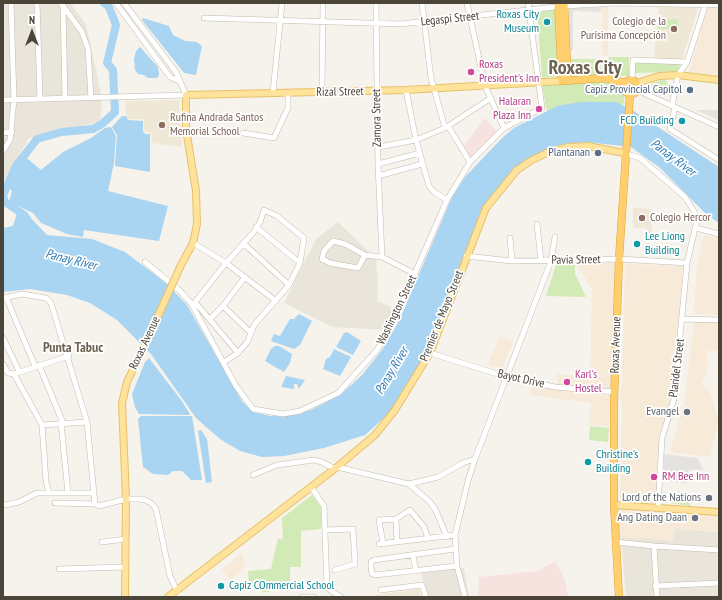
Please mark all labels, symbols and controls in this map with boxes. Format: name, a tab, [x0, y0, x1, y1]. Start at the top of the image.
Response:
place label: Roxas City Museum	[497, 8, 539, 36]
street label: Legaspi Street	[420, 9, 480, 29]
north arrow	[12, 12, 52, 52]
text: N	[29, 13, 35, 27]
place label: Colegio de la Purisima Concepción	[581, 15, 666, 43]
marker: Roxas City Museum	[542, 17, 552, 27]
marker: Colegio de la Purisima Concepción	[669, 24, 679, 34]
district label: Roxas City	[549, 56, 621, 80]
place label: Roxas President's Inn	[479, 58, 539, 86]
marker: Roxas President's Inn	[466, 67, 476, 77]
place label: Capiz Provincial Capitol	[585, 83, 682, 97]
street label: Rizal Street	[316, 84, 364, 100]
marker: Capiz Provincial Capitol	[685, 85, 695, 95]
street label: Zamora Street	[369, 89, 385, 147]
place label: Halaran Plaza Inn	[493, 95, 531, 123]
marker: Halaran Plaza Inn	[534, 104, 544, 114]
place label: Rufina Andrada Santos Memorial School	[170, 111, 263, 139]
place label: FCD Building	[620, 114, 674, 128]
marker: FCD Building	[677, 116, 687, 126]
marker: Rufina Andrada Santos Memorial School	[157, 120, 167, 130]
water label: Panay River	[647, 136, 699, 180]
place label: Plantanan	[548, 146, 590, 160]
marker: Plantanan	[593, 148, 603, 158]
place label: Colegio Hercor	[650, 211, 711, 225]
marker: Colegio Hercor	[637, 213, 647, 223]
place label: Lee Liong Building	[645, 230, 685, 258]
marker: Lee Liong Building	[632, 239, 642, 249]
water label: Panay River	[44, 246, 98, 274]
street label: Pavia Street	[551, 252, 601, 268]
street label: Premier de Mayo Street	[417, 268, 467, 364]
street label: Washington Street	[374, 273, 420, 347]
street label: Roxas Avenue	[126, 314, 164, 372]
street label: Roxas Avenue	[608, 316, 624, 374]
street label: Plaridel Street	[666, 338, 688, 398]
district label: Punta Tabuc	[43, 340, 103, 356]
water label: Panay River	[372, 345, 412, 397]
street label: Bayot Drive	[496, 367, 546, 391]
place label: Karl's Hostel	[575, 368, 602, 396]
marker: Karl's Hostel	[562, 377, 572, 387]
place label: Evangel	[646, 405, 679, 419]
marker: Evangel	[682, 407, 692, 417]
place label: Christine's Building	[596, 448, 638, 476]
marker: Christine's Building	[583, 457, 593, 467]
place label: RM Bee Inn	[662, 470, 709, 484]
marker: RM Bee Inn	[649, 472, 659, 482]
place label: Lord of the Nations	[622, 491, 701, 505]
marker: Lord of the Nations	[704, 493, 714, 503]
place label: Ang Dating Daan	[617, 511, 687, 525]
marker: Ang Dating Daan	[690, 513, 700, 523]
place label: Capiz COmmercial School	[229, 579, 334, 593]
marker: Capiz COmmercial School	[216, 581, 226, 591]

